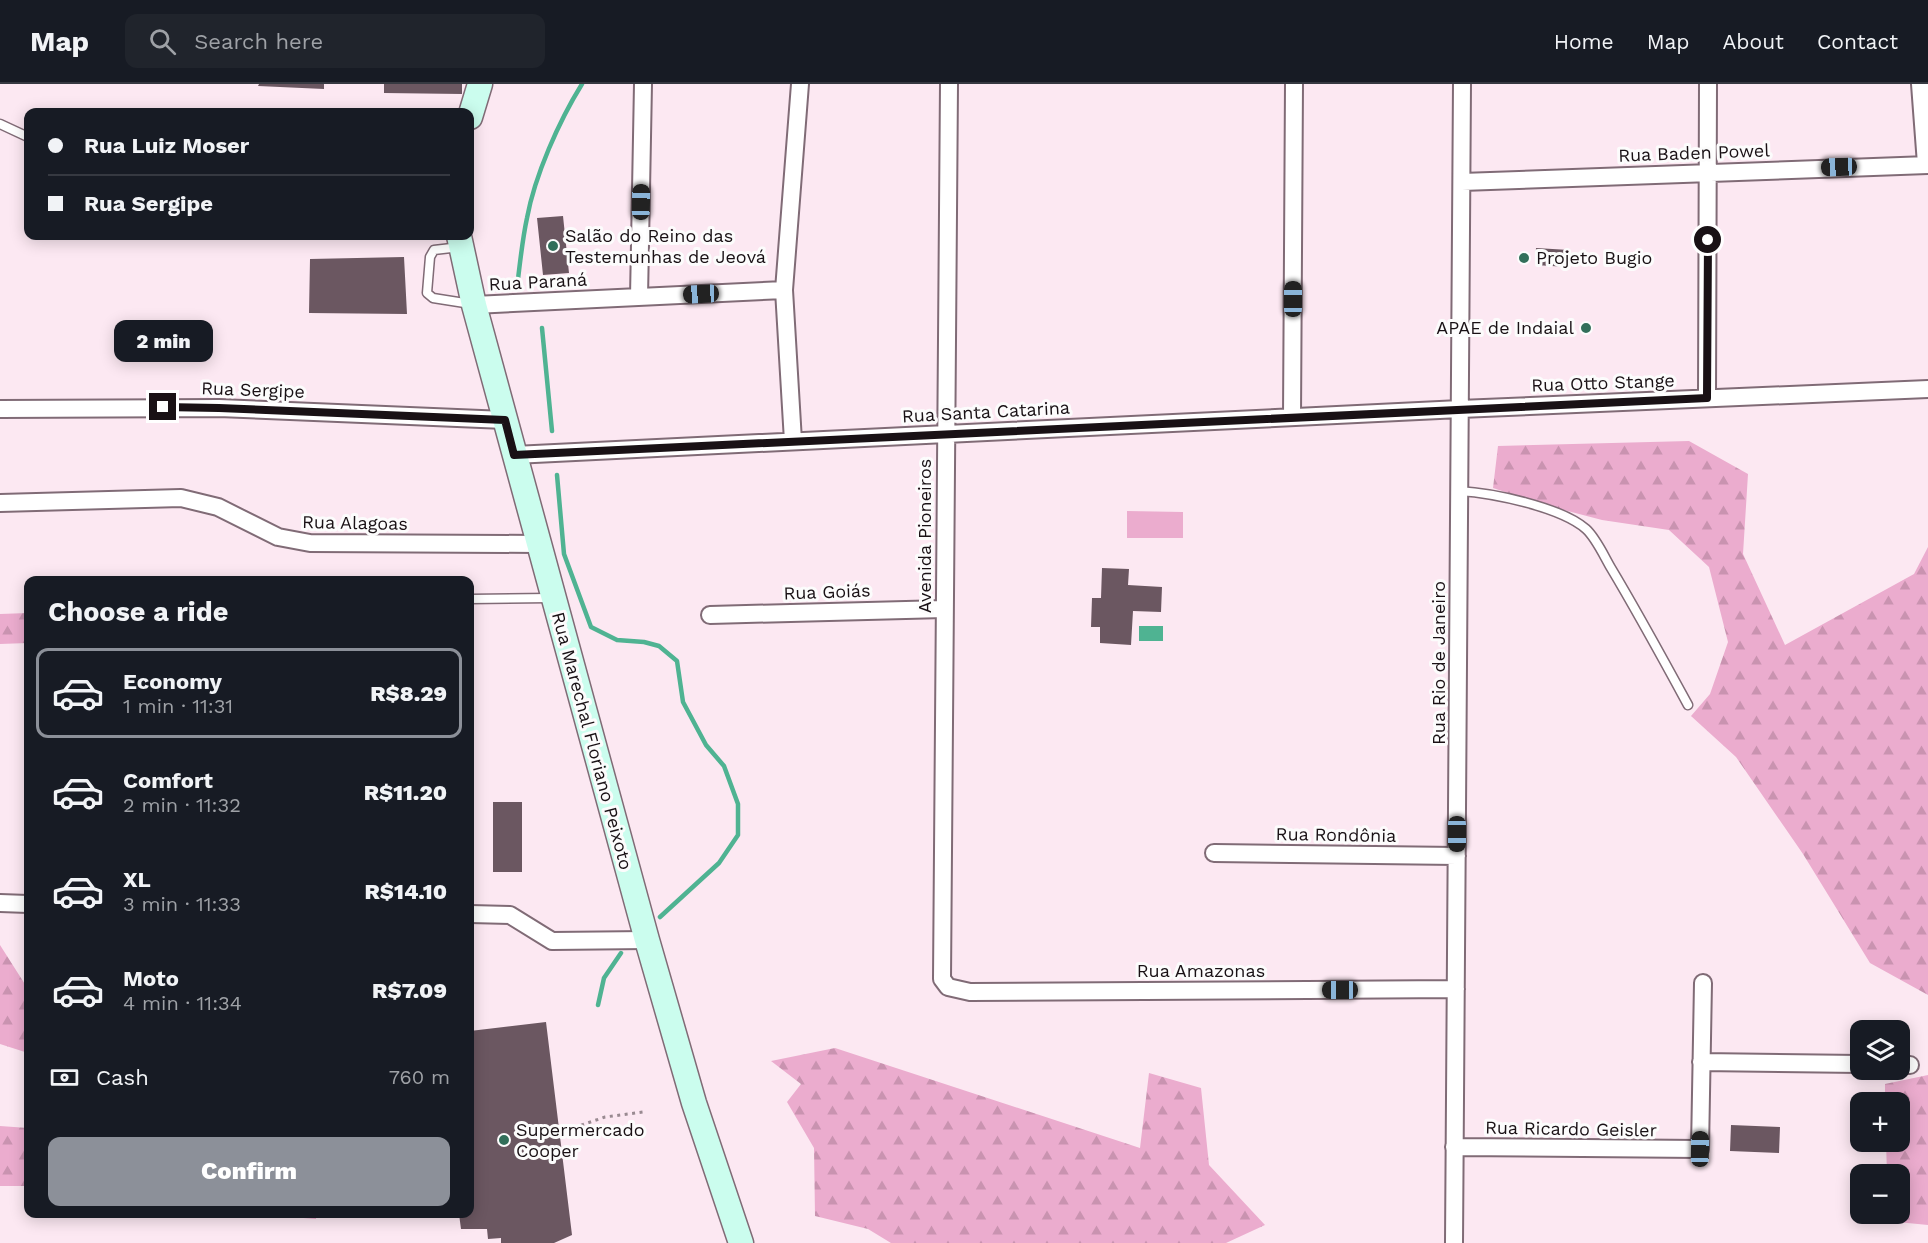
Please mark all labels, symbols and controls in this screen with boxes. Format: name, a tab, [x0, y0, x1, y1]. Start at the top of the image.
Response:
search box	[125, 14, 545, 68]
text: Map	[30, 25, 89, 58]
icon: search	[146, 25, 179, 58]
text: Search here	[194, 29, 323, 54]
text: Home	[1554, 29, 1614, 54]
text: Map	[1647, 29, 1690, 54]
text: About	[1723, 29, 1784, 54]
text: Contact	[1817, 29, 1898, 54]
text: Rua Luiz Moser	[84, 133, 249, 158]
street label: Rua Baden Powel	[1618, 139, 1771, 166]
car	[1821, 157, 1857, 177]
car	[632, 184, 650, 220]
text: Rua Sergipe	[84, 191, 213, 216]
place label: Salão do Reino das Testemunhas de Jeová	[565, 225, 766, 267]
route start	[1694, 226, 1721, 253]
marker: Salão do Reino das Testemunhas de Jeová	[546, 239, 560, 253]
place label: Projeto Bugio	[1536, 247, 1652, 268]
marker: Projeto Bugio	[1517, 251, 1531, 265]
street label: Rua Paraná	[488, 268, 588, 295]
car	[1284, 281, 1302, 317]
car	[683, 284, 719, 304]
place label: APAE de Indaial	[1436, 317, 1574, 338]
callout: 2 min	[114, 320, 213, 362]
marker: APAE de Indaial	[1579, 321, 1593, 335]
text: 2 min	[136, 329, 191, 353]
street label: Rua Otto Stange	[1531, 370, 1675, 395]
street label: Rua Sergipe	[201, 377, 305, 402]
route end	[149, 393, 176, 420]
street label: Rua Santa Catarina	[901, 397, 1071, 426]
street label: Avenida Pioneiros	[914, 459, 935, 613]
street label: Rua Alagoas	[302, 511, 408, 534]
street label: Rua Goiás	[783, 579, 871, 604]
street label: Rua Rio de Janeiro	[1428, 581, 1449, 745]
text: Choose a ride	[48, 596, 228, 628]
street label: Rua Marechal Floriano Peixoto	[548, 610, 637, 872]
icon: car	[51, 666, 105, 720]
text: Economy	[123, 669, 222, 694]
text: R$8.29	[370, 681, 447, 706]
text: 1 min · 11:31	[123, 694, 233, 718]
icon: car	[51, 765, 105, 819]
text: Comfort	[123, 768, 213, 793]
text: R$11.20	[364, 780, 447, 805]
text: 2 min · 11:32	[123, 793, 241, 817]
car	[1448, 816, 1466, 852]
street label: Rua Rondônia	[1276, 823, 1396, 846]
icon: car	[51, 864, 105, 918]
text: XL	[123, 867, 151, 892]
text: R$14.10	[365, 879, 447, 904]
text: 3 min · 11:33	[123, 892, 241, 916]
street label: Rua Amazonas	[1137, 960, 1265, 981]
icon: car	[51, 963, 105, 1017]
text: Moto	[123, 966, 179, 991]
text: R$7.09	[372, 978, 447, 1003]
car	[1322, 981, 1358, 999]
text: 4 min · 11:34	[123, 991, 242, 1015]
map controls	[1850, 1020, 1910, 1224]
button: layers	[1850, 1020, 1910, 1080]
icon: cash	[48, 1061, 81, 1094]
text: Cash	[96, 1065, 149, 1090]
text: 760 m	[389, 1065, 450, 1089]
button: +	[1850, 1092, 1910, 1152]
street label: Rua Ricardo Geisler	[1485, 1117, 1657, 1140]
place label: Supermercado Cooper	[516, 1119, 645, 1161]
car	[1691, 1131, 1709, 1167]
marker: Supermercado Cooper	[497, 1133, 511, 1147]
button: Confirm	[48, 1137, 450, 1206]
button: −	[1850, 1164, 1910, 1224]

